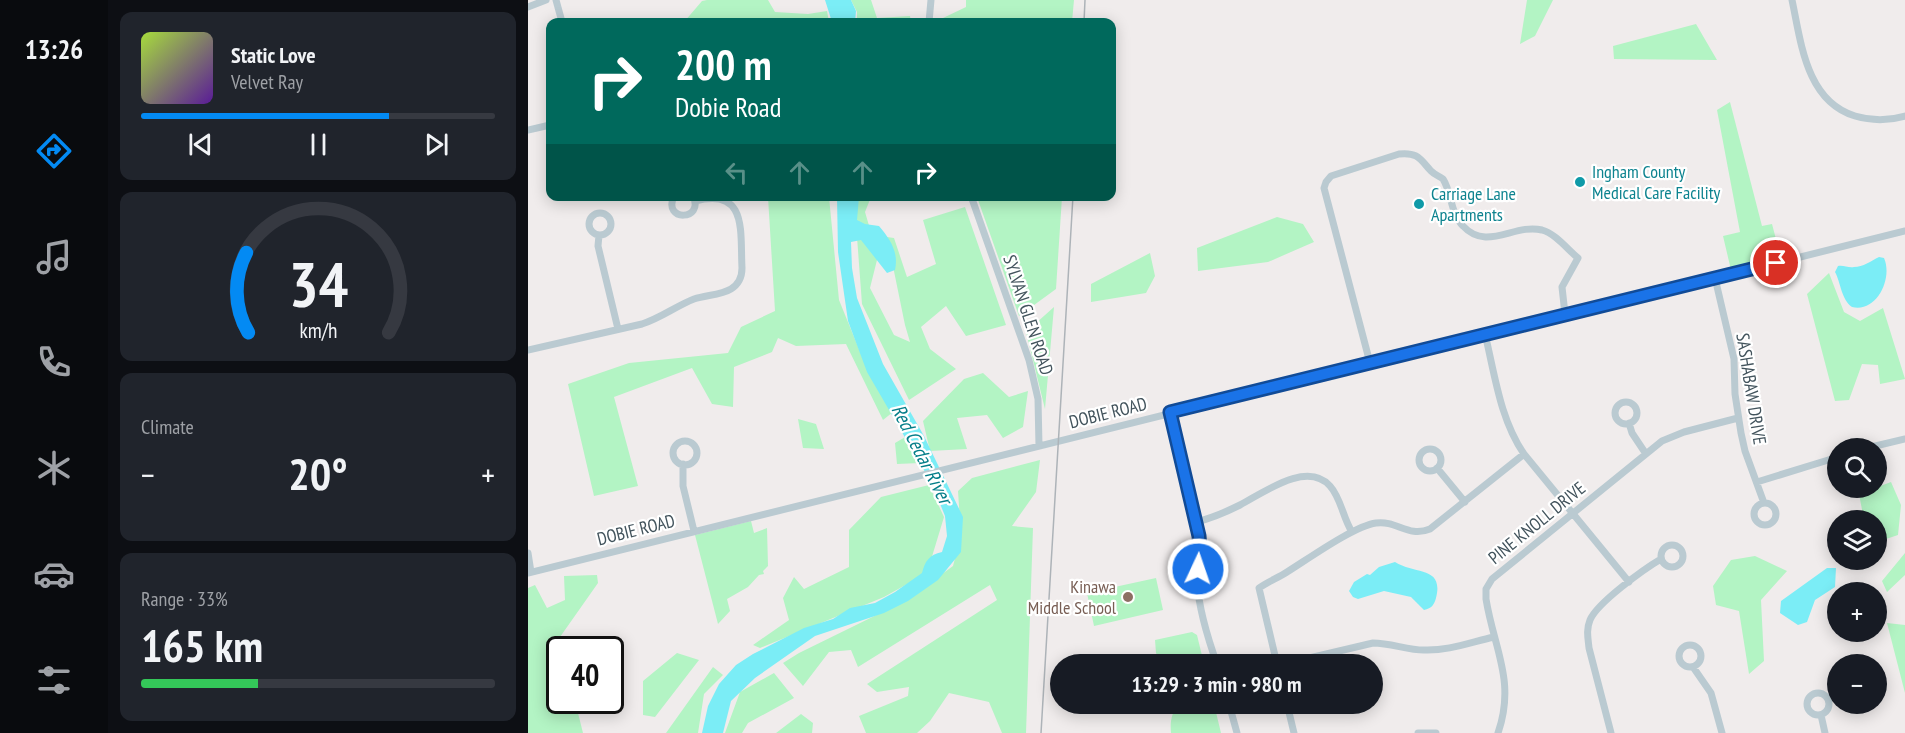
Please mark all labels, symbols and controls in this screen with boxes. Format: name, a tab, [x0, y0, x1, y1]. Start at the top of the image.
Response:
text: 13:26	[25, 32, 83, 66]
text: 200 m	[675, 37, 772, 92]
text: Static Love	[231, 41, 316, 69]
icon: right	[576, 42, 654, 120]
text: Velvet Ray	[231, 69, 303, 95]
text: Dobie Road	[675, 90, 781, 124]
icon: previous	[184, 128, 217, 161]
icon: pause	[302, 128, 335, 161]
icon: next	[420, 128, 453, 161]
icon: directions	[33, 130, 75, 172]
icon: left	[720, 156, 753, 189]
icon: ahead	[783, 156, 816, 189]
icon: ahead	[846, 156, 879, 189]
icon: right	[909, 156, 942, 189]
place label: Ingham County Medical Care Facility	[1592, 160, 1720, 204]
marker: Ingham County Medical Care Facility	[1573, 175, 1587, 189]
place label: Carriage Lane Apartments	[1431, 182, 1516, 226]
marker: Carriage Lane Apartments	[1412, 197, 1426, 211]
icon: music	[33, 236, 75, 278]
pin	[1750, 237, 1801, 288]
text: 34	[288, 244, 348, 325]
icon: arrive	[1759, 246, 1792, 279]
street label: SYLVAN GLEN ROAD	[998, 252, 1059, 378]
text: km/h	[299, 317, 337, 345]
street label: SASHABAW DRIVE	[1731, 332, 1772, 446]
icon: phone	[33, 341, 75, 383]
street label: DOBIE ROAD	[1067, 392, 1149, 433]
water label: Red Cedar River	[886, 400, 959, 511]
text: Climate	[141, 414, 194, 440]
map controls	[1827, 438, 1887, 714]
button: search	[1827, 438, 1887, 498]
text: 20°	[288, 444, 348, 502]
icon: climate	[33, 447, 75, 489]
text: −	[141, 453, 155, 496]
text: +	[481, 453, 495, 496]
street label: PINE KNOLL DRIVE	[1483, 476, 1590, 569]
street label: DOBIE ROAD	[595, 509, 677, 550]
button: layers	[1827, 510, 1887, 570]
position arrow	[1166, 537, 1230, 601]
icon: car	[33, 553, 75, 595]
place label: Kinawa Middle School	[1028, 575, 1117, 619]
button: +	[1827, 582, 1887, 642]
text: Range · 33%	[141, 586, 228, 612]
marker: Kinawa Middle School	[1121, 590, 1135, 604]
text: 165 km	[141, 616, 263, 674]
speed limit sign: 40	[546, 636, 624, 714]
button: −	[1827, 654, 1887, 714]
icon: filters	[33, 659, 75, 701]
text: 13:29 · 3 min · 980 m	[1131, 670, 1302, 698]

